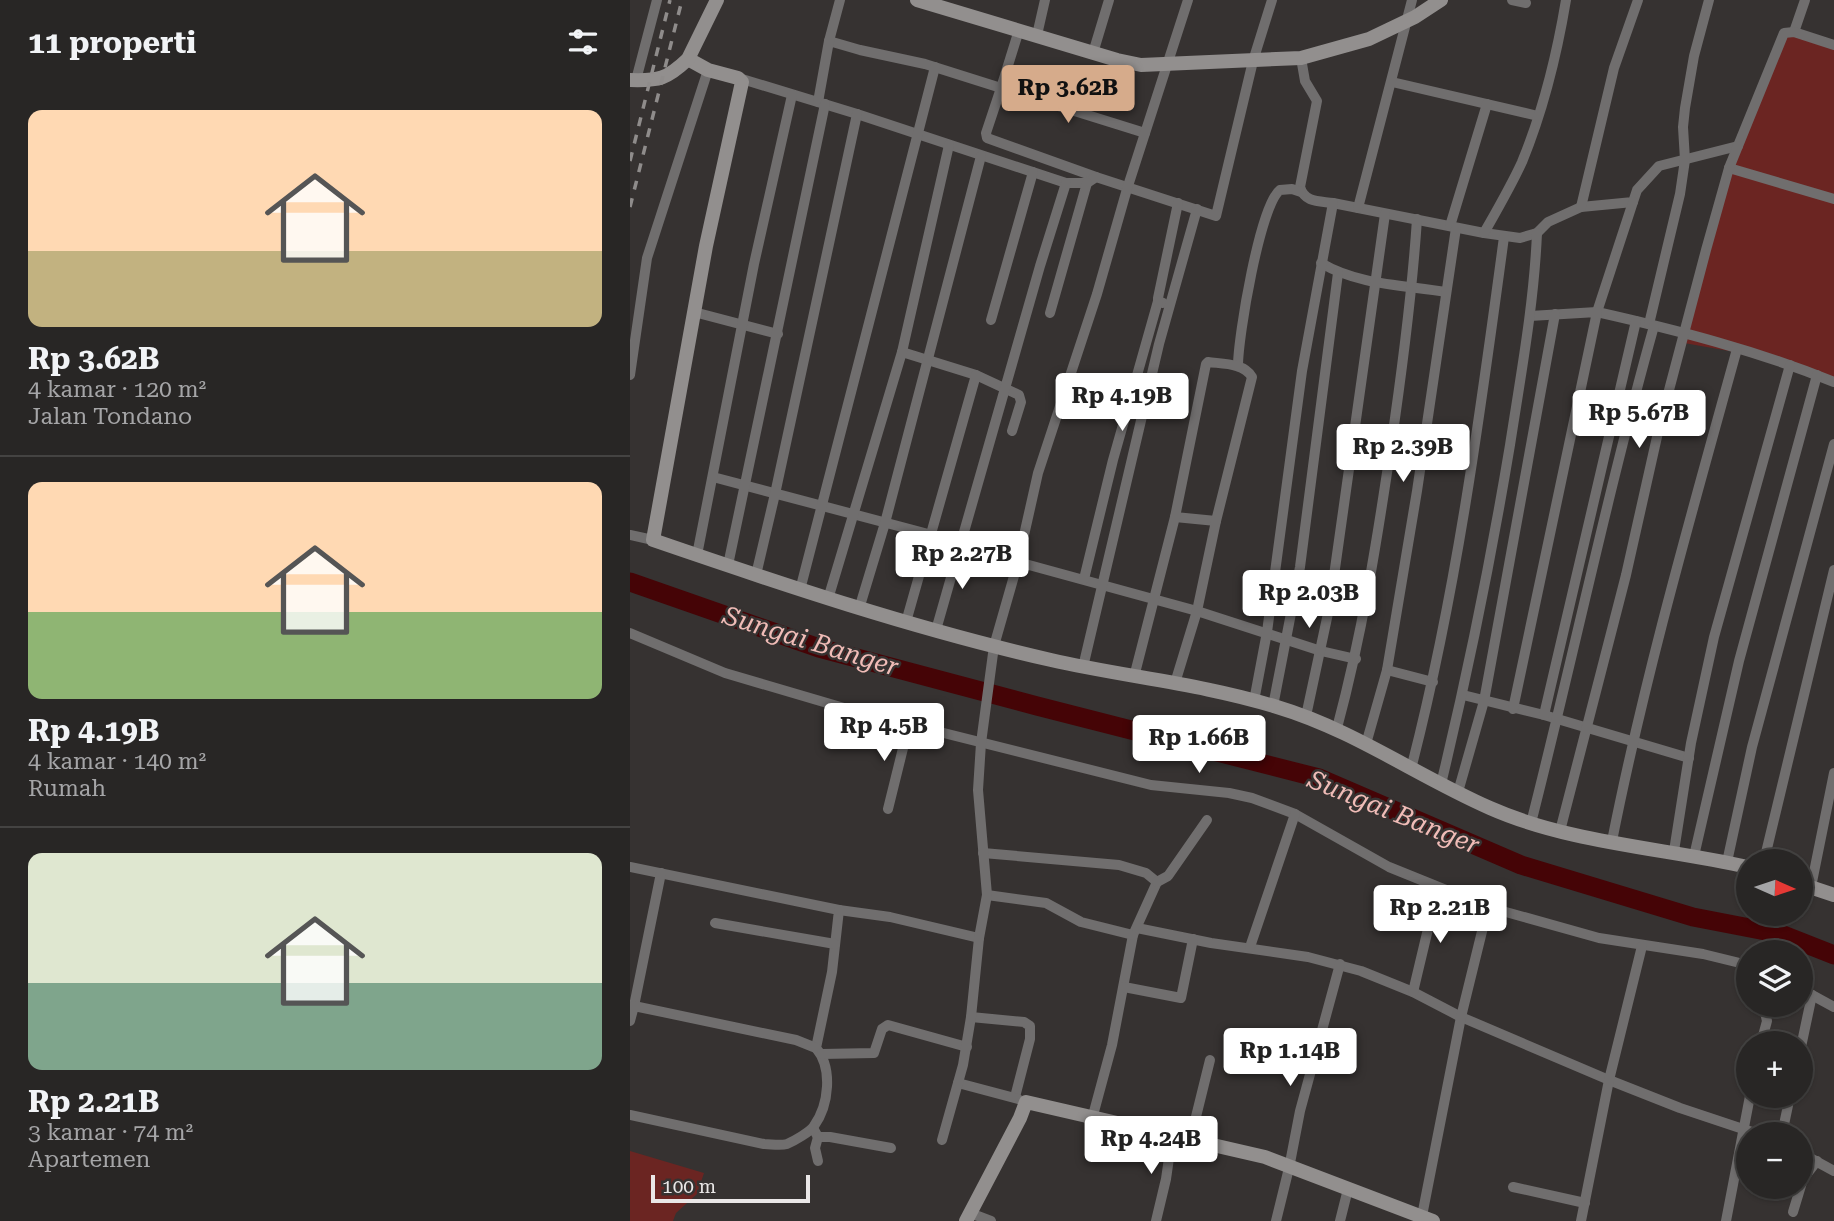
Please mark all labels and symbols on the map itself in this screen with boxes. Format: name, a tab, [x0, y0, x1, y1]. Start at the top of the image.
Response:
pin: Rp 3.62B	[996, 66, 1140, 125]
pin: Rp 4.19B	[1050, 374, 1194, 433]
pin: Rp 5.67B	[1567, 391, 1711, 450]
pin: Rp 2.39B	[1331, 424, 1475, 484]
pin: Rp 2.27B	[890, 532, 1034, 591]
pin: Rp 2.03B	[1237, 570, 1381, 630]
water label: Sungai Banger	[718, 600, 903, 682]
pin: Rp 4.5B	[819, 704, 949, 763]
pin: Rp 1.66B	[1127, 716, 1271, 775]
water label: Sungai Banger	[1303, 764, 1484, 860]
north arrow	[1736, 849, 1813, 926]
pin: Rp 2.21B	[1368, 886, 1512, 945]
pin: Rp 1.14B	[1218, 1028, 1362, 1088]
pin: Rp 4.24B	[1079, 1116, 1223, 1176]
scale bar	[651, 1172, 810, 1204]

